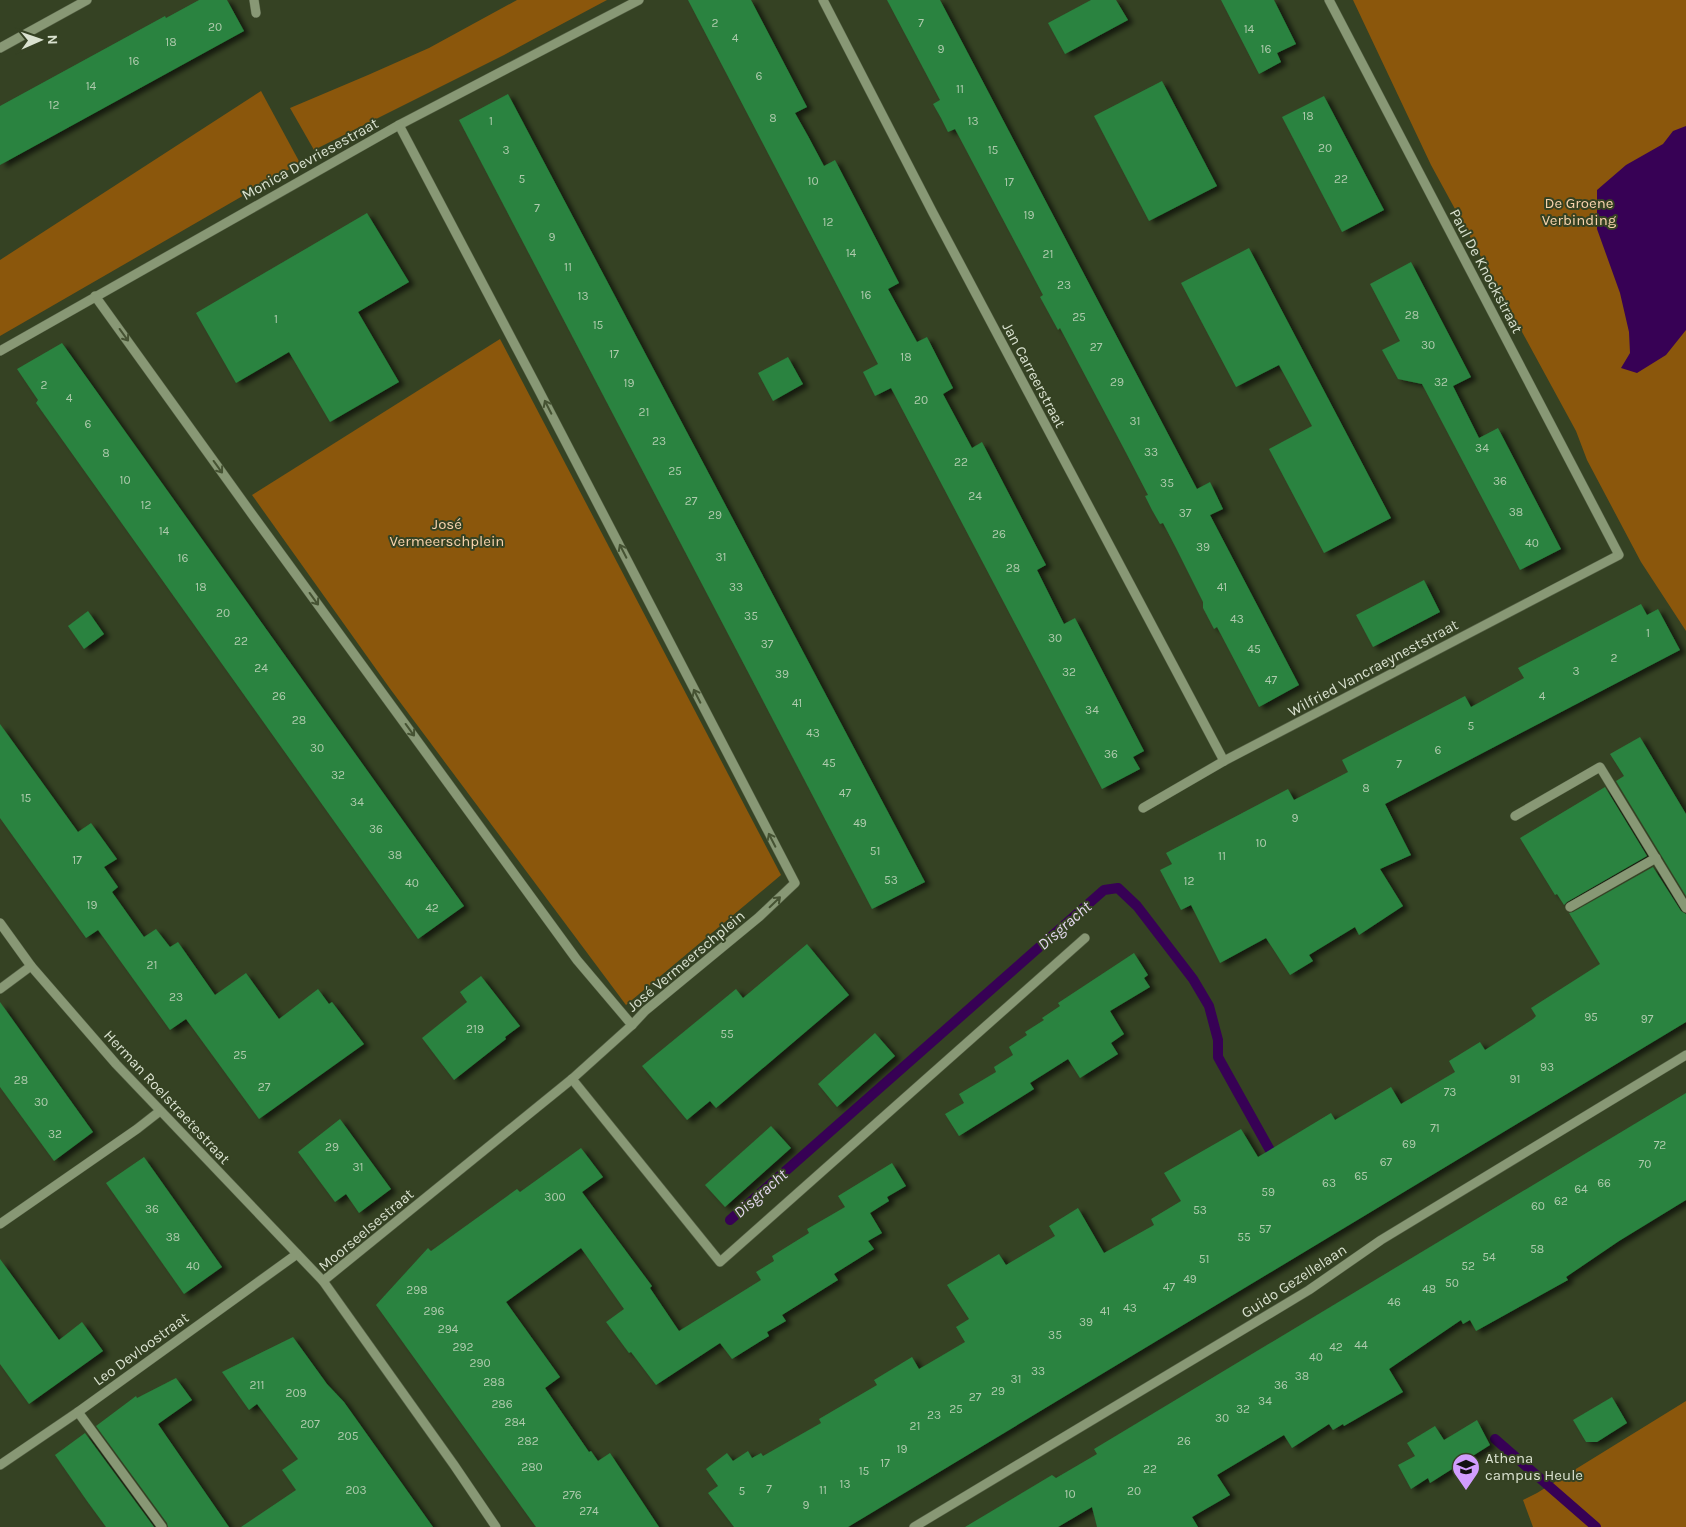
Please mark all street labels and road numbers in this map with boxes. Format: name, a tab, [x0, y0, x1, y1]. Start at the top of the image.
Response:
street label: Monica Devriesestraat	[239, 114, 382, 204]
street label: Paul De Knockstraat	[1446, 206, 1527, 337]
street label: Jan Carreerstraat	[999, 319, 1070, 431]
street label: Wilfried Vancraeyneststraat	[1285, 615, 1461, 721]
street label: José Vermeerschplein	[623, 906, 749, 1016]
street label: Herman Roelstraetestraat	[100, 1026, 234, 1168]
street label: Moorseelsestraat	[315, 1185, 418, 1275]
street label: Guido Gezellelaan	[1238, 1240, 1350, 1322]
street label: Leo Devloostraat	[90, 1308, 192, 1390]

